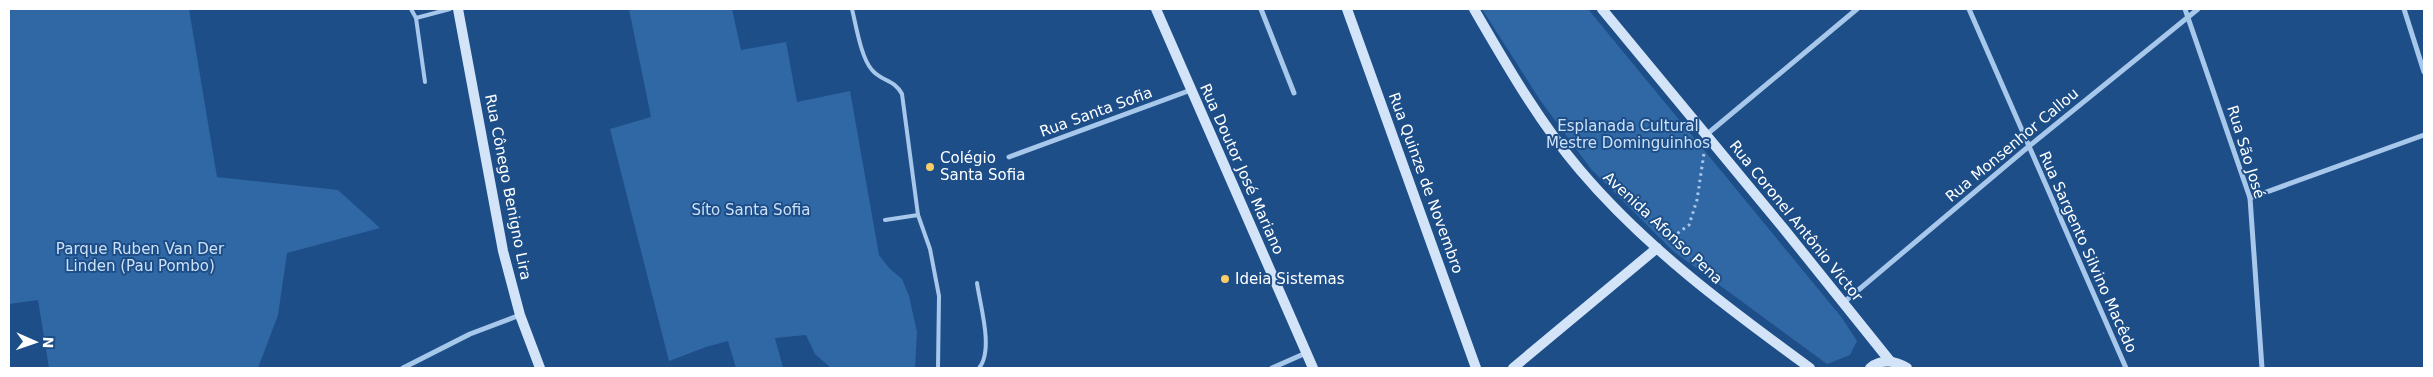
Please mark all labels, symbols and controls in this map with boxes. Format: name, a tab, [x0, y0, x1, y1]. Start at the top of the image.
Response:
street label: Rua Doutor José Mariano	[1196, 81, 1288, 257]
street label: Rua Santa Sofia	[1037, 83, 1155, 141]
street label: Rua Monsenhor Callou	[1942, 84, 2082, 206]
street label: Rua Quinze de Novembro	[1385, 90, 1467, 276]
street label: Rua Cônego Benigno Lira	[481, 92, 535, 282]
street label: Rua São José	[2223, 103, 2269, 201]
park label: Esplanada Cultural Mestre Dominguinhos	[1546, 117, 1710, 152]
street label: Rua Coronel Antônio Victor	[1726, 137, 1867, 306]
street label: Rua Sargento Silvino Macêdo	[2035, 148, 2141, 356]
place label: Colégio Santa Sofia	[940, 149, 1025, 184]
marker: Colégio Santa Sofia	[924, 161, 936, 173]
street label: Avenida Afonso Pena	[1600, 168, 1726, 288]
park label: Síto Santa Sofia	[692, 201, 810, 219]
park label: Parque Ruben Van Der Linden (Pau Pombo)	[56, 240, 225, 275]
place label: Ideia Sistemas	[1235, 270, 1345, 288]
marker: Ideia Sistemas	[1219, 273, 1231, 285]
north arrow	[10, 317, 60, 367]
text: N	[40, 336, 56, 349]

